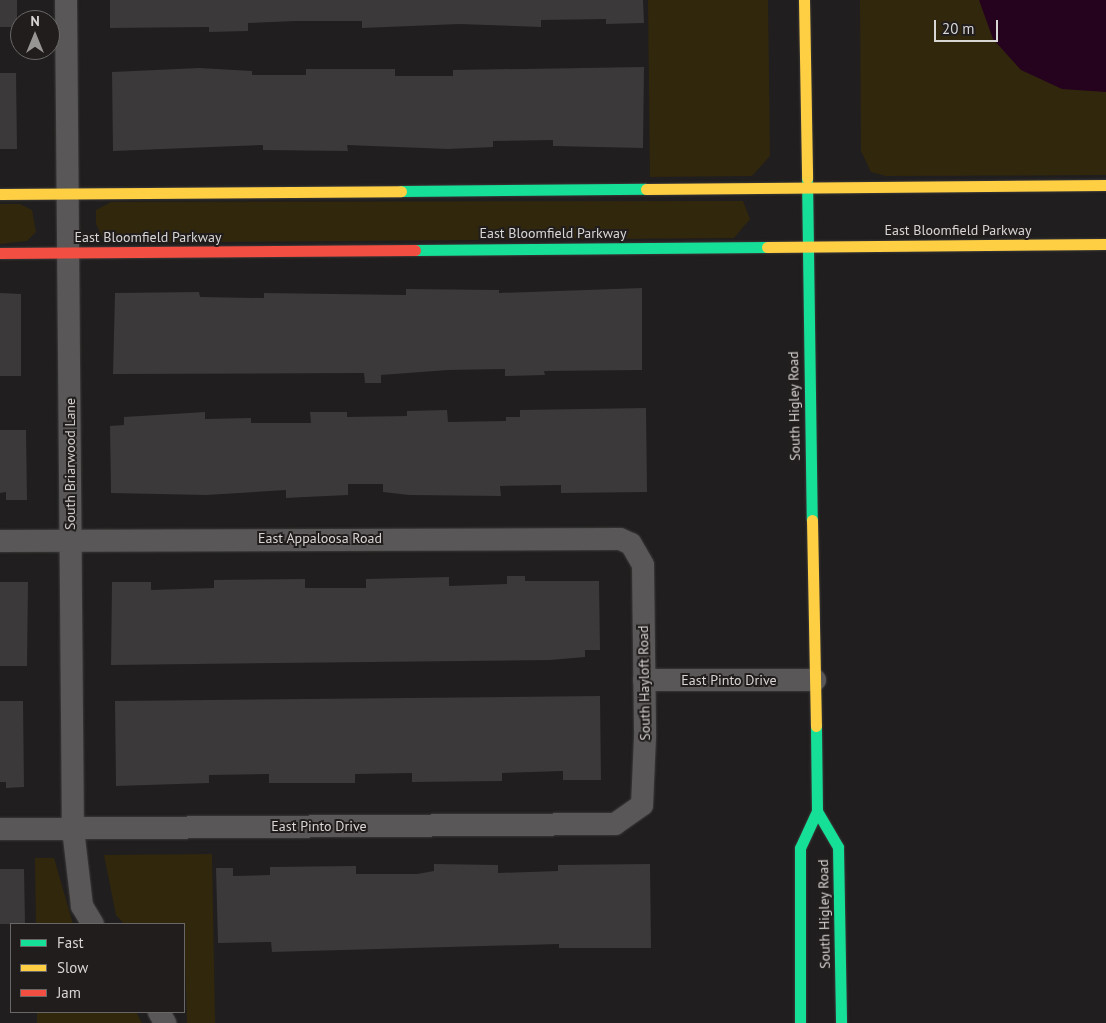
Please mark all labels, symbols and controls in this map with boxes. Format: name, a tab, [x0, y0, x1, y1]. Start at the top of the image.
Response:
north arrow	[10, 10, 60, 60]
scale bar	[936, 10, 1000, 42]
text: N	[30, 12, 40, 30]
text: 20 m	[942, 19, 975, 38]
street label: East Bloomfield Parkway	[885, 222, 1031, 238]
street label: East Bloomfield Parkway	[480, 225, 626, 241]
street label: East Bloomfield Parkway	[75, 229, 221, 245]
street label: South Higley Road	[785, 351, 803, 461]
street label: South Briarwood Lane	[62, 398, 78, 530]
street label: East Appaloosa Road	[258, 530, 382, 546]
street label: South Hayloft Road	[635, 625, 653, 741]
street label: East Pinto Drive	[681, 672, 777, 688]
street label: East Pinto Drive	[271, 818, 367, 834]
street label: South Higley Road	[815, 859, 833, 969]
legend	[10, 923, 185, 1013]
text: Fast	[57, 933, 84, 952]
text: Slow	[57, 958, 88, 977]
text: Jam	[57, 983, 81, 1002]

